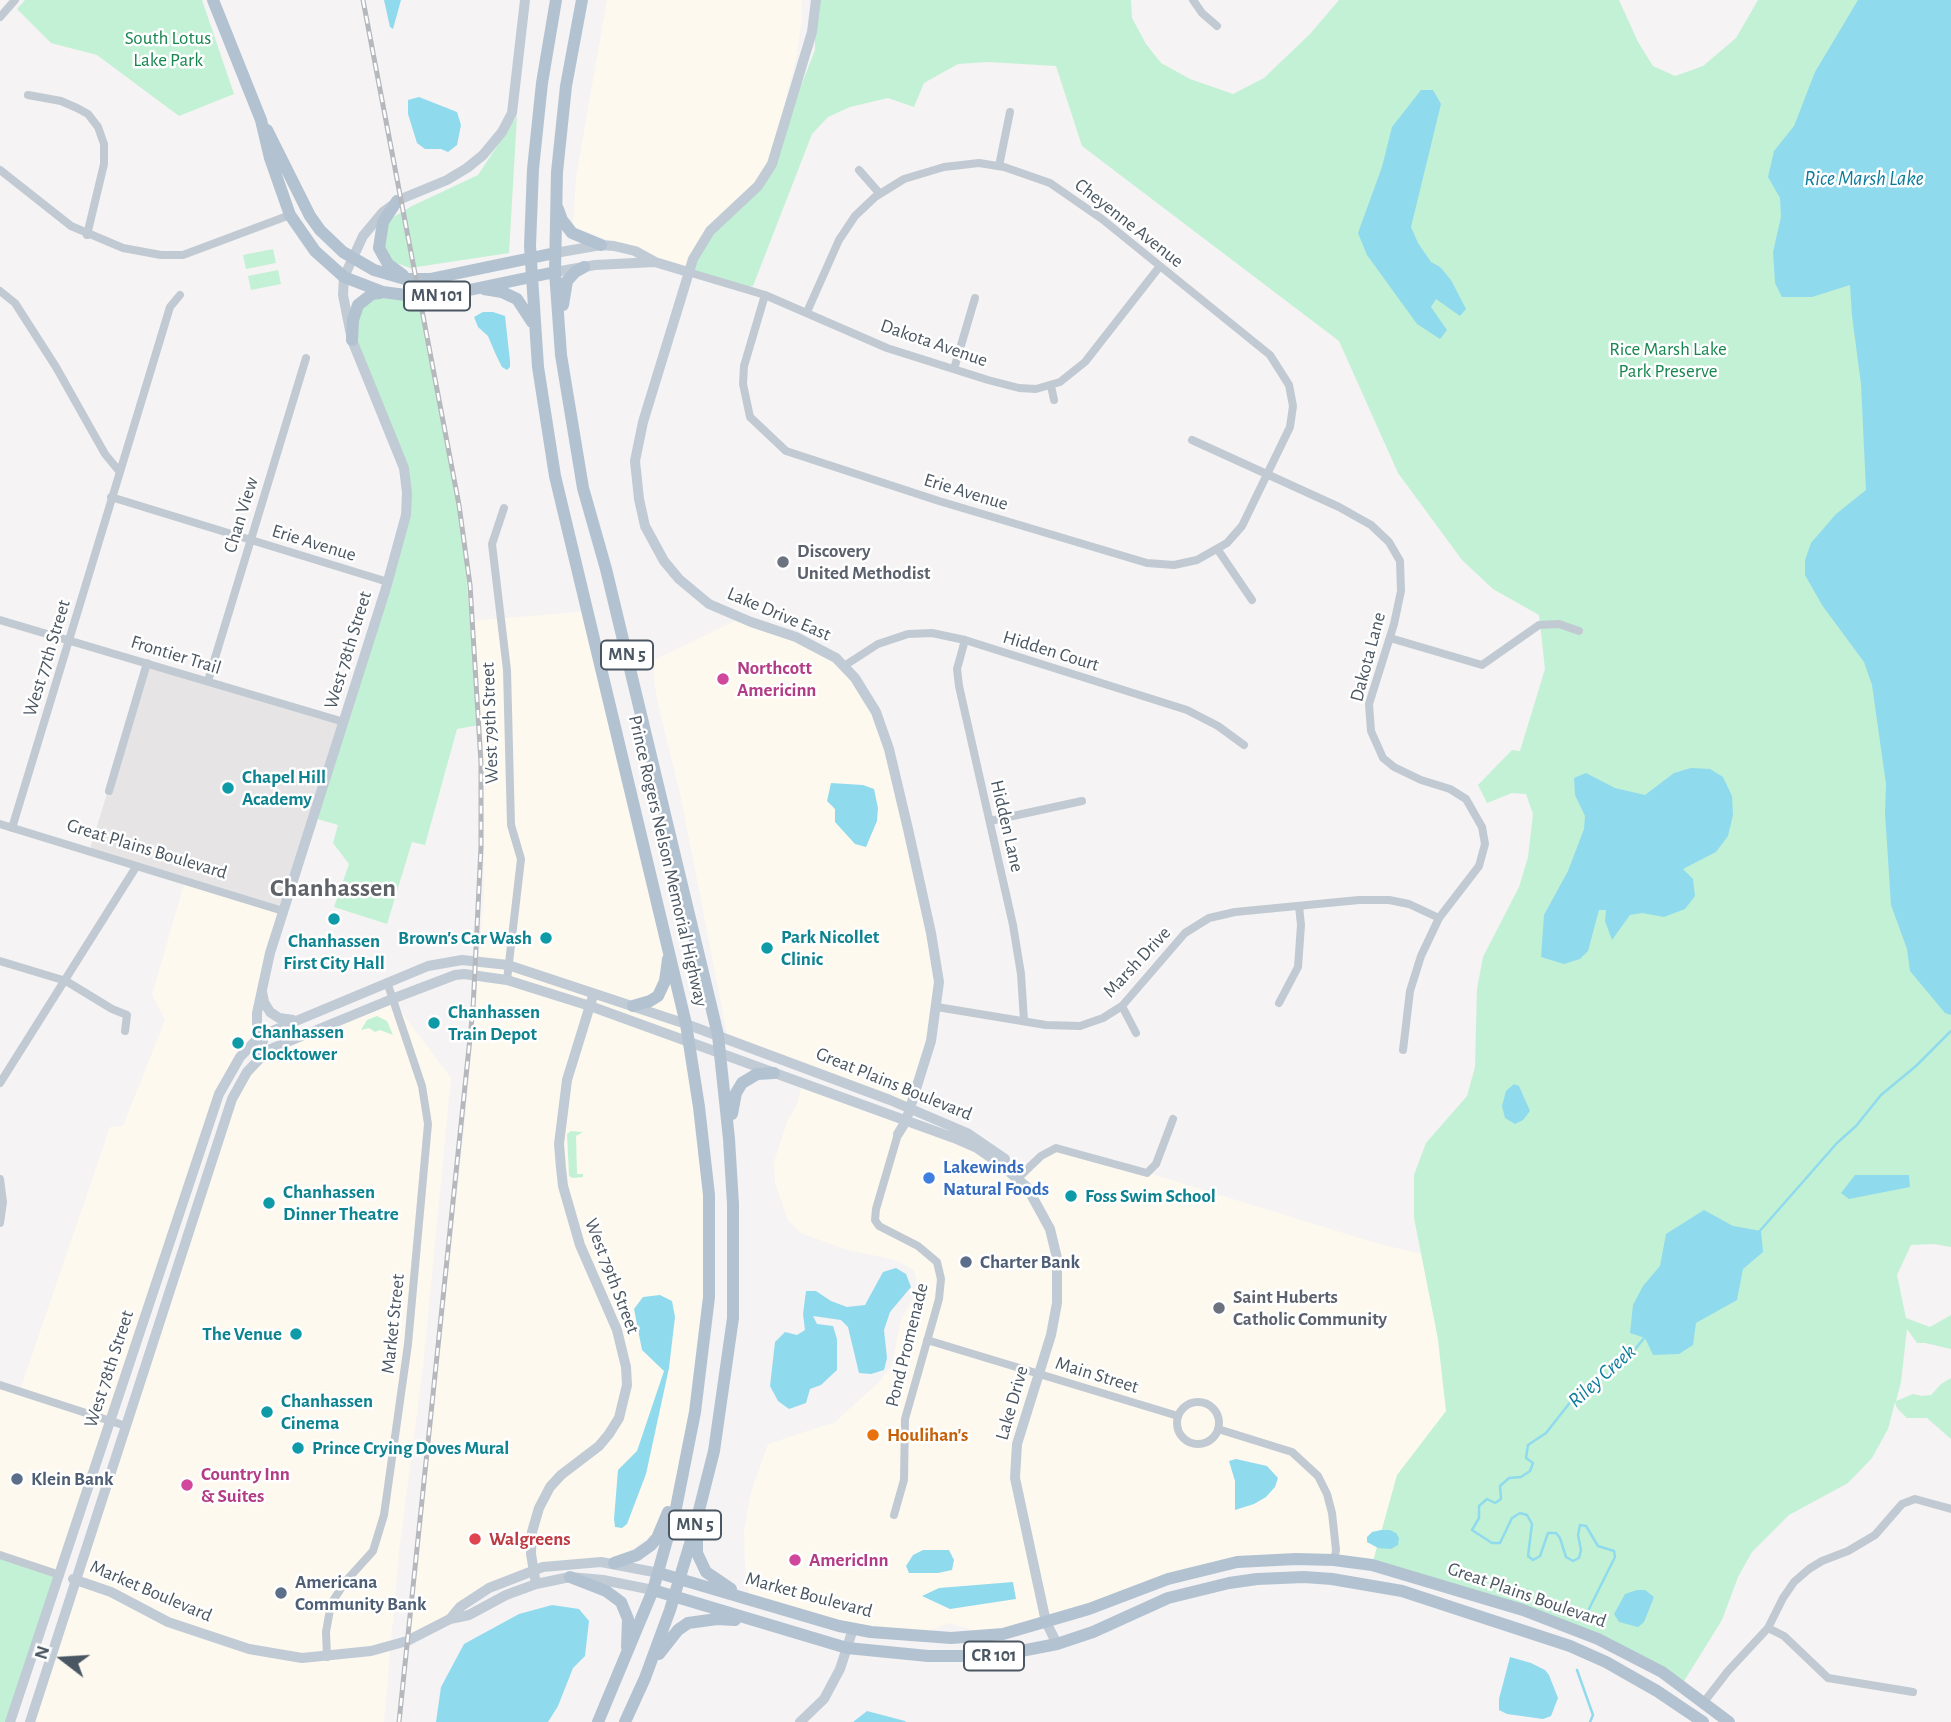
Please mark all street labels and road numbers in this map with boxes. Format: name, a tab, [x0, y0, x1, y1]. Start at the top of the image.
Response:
street label: Cheyenne Avenue	[1070, 173, 1188, 273]
road number: MN 101	[404, 282, 470, 310]
street label: Dakota Avenue	[877, 314, 991, 372]
street label: Erie Avenue	[921, 468, 1011, 516]
street label: Chan View	[219, 474, 263, 556]
street label: Erie Avenue	[269, 519, 359, 567]
street label: Lake Drive East	[724, 582, 834, 646]
street label: West 78th Street	[319, 588, 377, 712]
street label: West 77th Street	[18, 597, 76, 719]
street label: Dakota Lane	[1345, 610, 1391, 704]
street label: Hidden Court	[1000, 626, 1102, 676]
street label: Frontier Trail	[128, 630, 224, 680]
road number: MN 5	[601, 640, 653, 670]
street label: West 79th Street	[476, 662, 504, 784]
street label: Prince Rogers Nelson Memorial Highway	[623, 713, 713, 1009]
street label: Hidden Lane	[985, 778, 1029, 874]
street label: Great Plains Boulevard	[64, 814, 230, 884]
street label: Marsh Drive	[1098, 922, 1176, 1002]
street label: Great Plains Boulevard	[813, 1042, 975, 1126]
street label: West 79th Street	[580, 1215, 644, 1337]
street label: Market Street	[376, 1273, 410, 1375]
street label: Pond Promenade	[881, 1281, 933, 1409]
street label: West 78th Street	[79, 1308, 139, 1430]
street label: Main Street	[1053, 1352, 1141, 1398]
street label: Lake Drive	[991, 1363, 1033, 1443]
road number: MN 5	[669, 1510, 721, 1540]
street label: Market Boulevard	[86, 1555, 216, 1627]
street label: Great Plains Boulevard	[1445, 1557, 1609, 1633]
street label: Market Boulevard	[743, 1567, 875, 1623]
road number: CR 101	[964, 1642, 1024, 1671]

